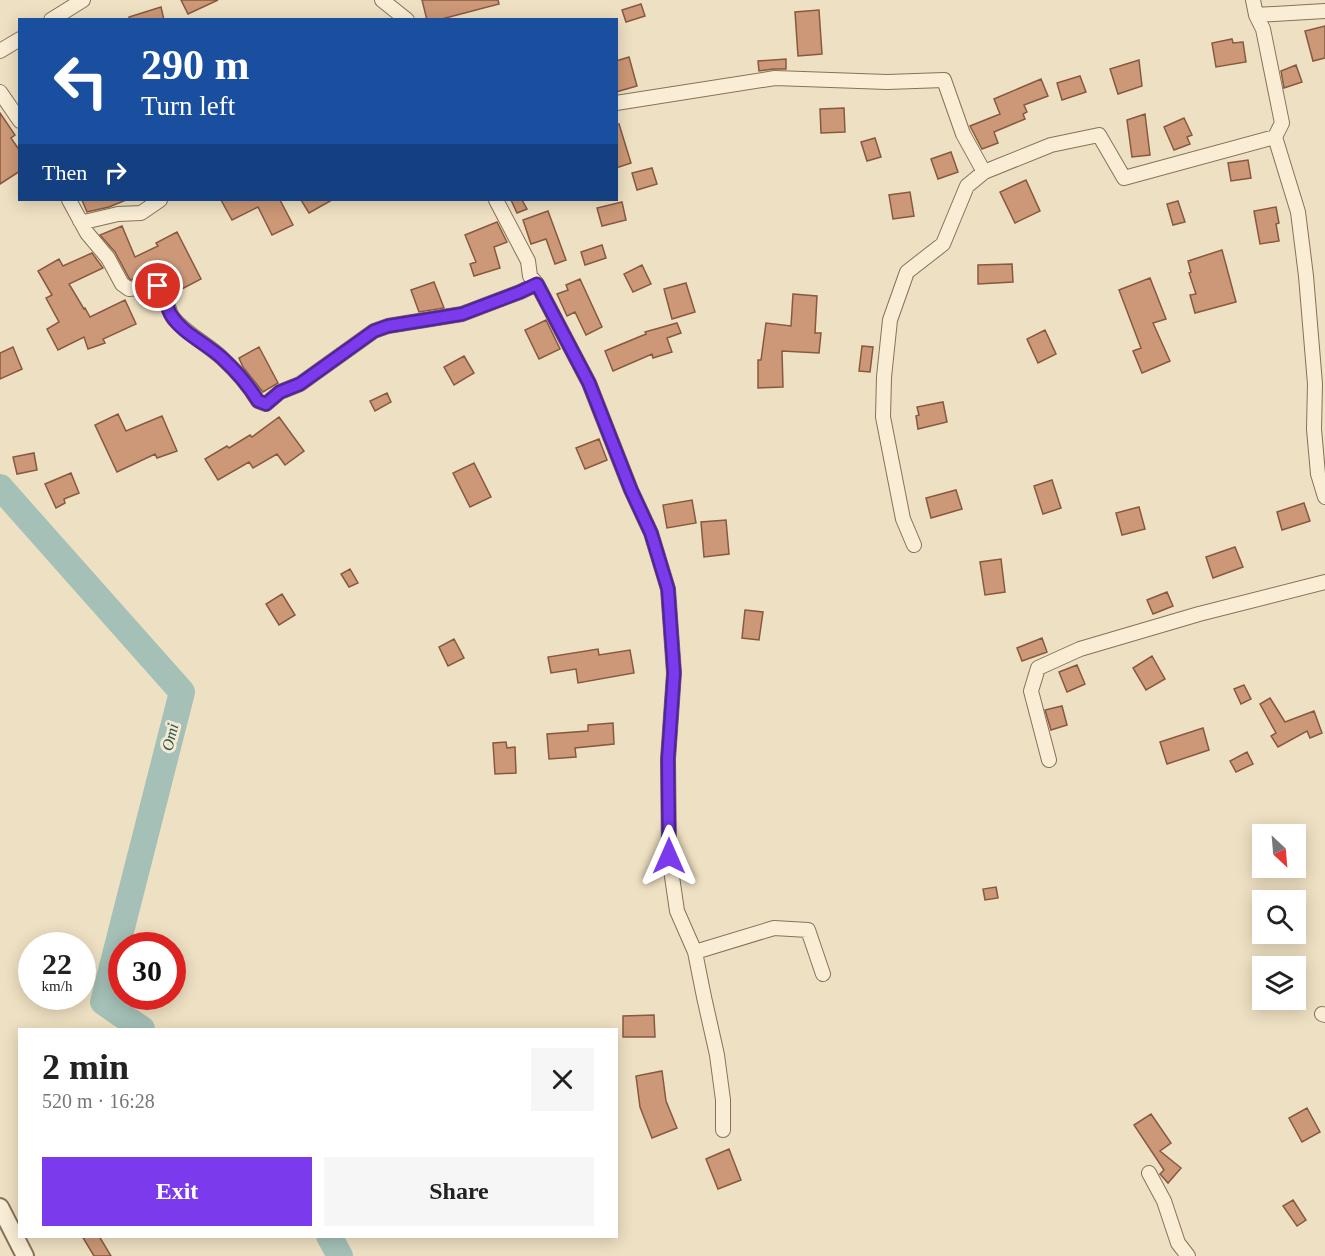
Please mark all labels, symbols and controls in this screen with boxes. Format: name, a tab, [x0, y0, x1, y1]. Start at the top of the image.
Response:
icon: left	[42, 42, 120, 120]
text: 290 m	[141, 42, 250, 88]
text: Turn left	[141, 91, 235, 121]
icon: right	[99, 156, 132, 189]
text: Then	[42, 160, 87, 185]
pin	[132, 260, 183, 311]
icon: arrive	[141, 269, 174, 302]
water label: Omi	[158, 722, 182, 752]
position arrow	[637, 824, 701, 888]
north arrow	[1252, 824, 1306, 878]
map controls	[1252, 824, 1306, 1010]
button: search	[1252, 890, 1306, 944]
speed limit sign: 30	[108, 932, 186, 1010]
text: 22	[42, 947, 72, 980]
button: layers	[1252, 956, 1306, 1010]
text: km/h	[42, 978, 72, 994]
text: 2 min	[42, 1047, 129, 1087]
button: close	[531, 1048, 594, 1111]
text: 520 m · 16:28	[42, 1090, 155, 1112]
button: Exit	[42, 1157, 312, 1226]
button: Share	[324, 1157, 594, 1226]

